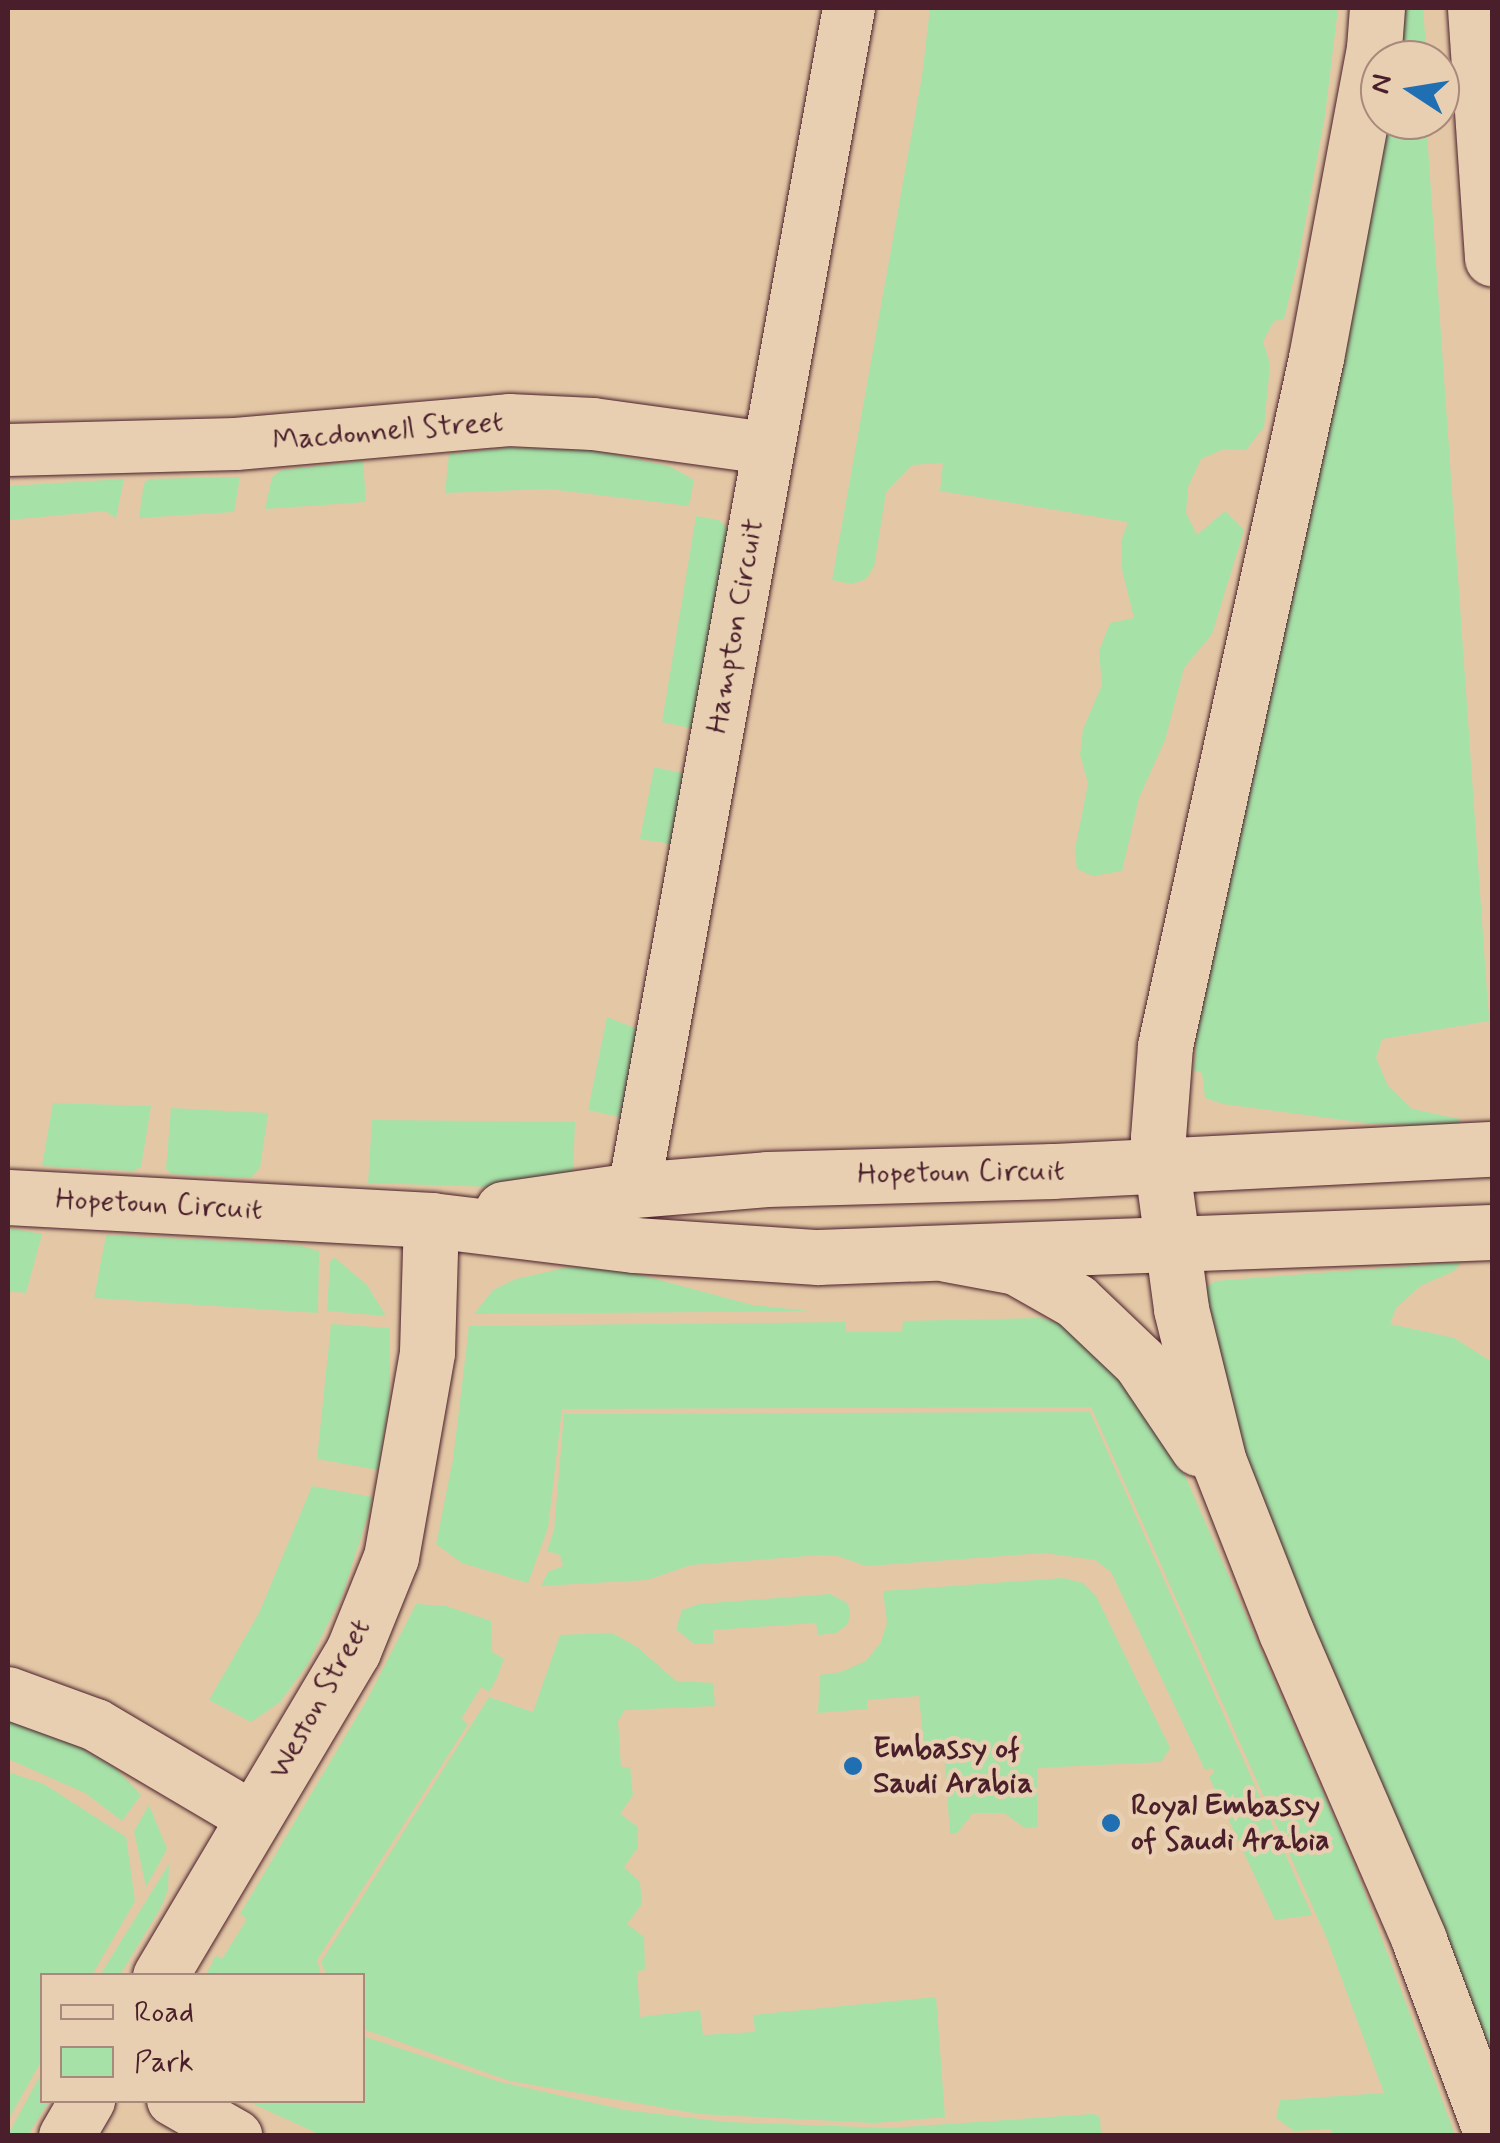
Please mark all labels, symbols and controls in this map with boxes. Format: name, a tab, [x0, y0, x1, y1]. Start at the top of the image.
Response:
north arrow	[1360, 40, 1460, 140]
text: N	[1362, 71, 1402, 97]
street label: Macdonnell Street	[268, 404, 508, 460]
street label: Hampton Circuit	[699, 516, 773, 736]
street label: Hopetoun Circuit	[856, 1153, 1066, 1193]
street label: Hopetoun Circuit	[54, 1182, 264, 1228]
street label: Weston Street	[260, 1610, 380, 1788]
place label: Embassy of Saudi Arabia	[873, 1731, 1033, 1802]
marker: Embassy of Saudi Arabia	[842, 1755, 864, 1777]
place label: Royal Embassy of Saudi Arabia	[1131, 1788, 1325, 1858]
marker: Royal Embassy of Saudi Arabia	[1100, 1812, 1122, 1834]
legend	[40, 1973, 365, 2103]
text: Road	[134, 1993, 194, 2032]
text: Park	[134, 2043, 194, 2082]

